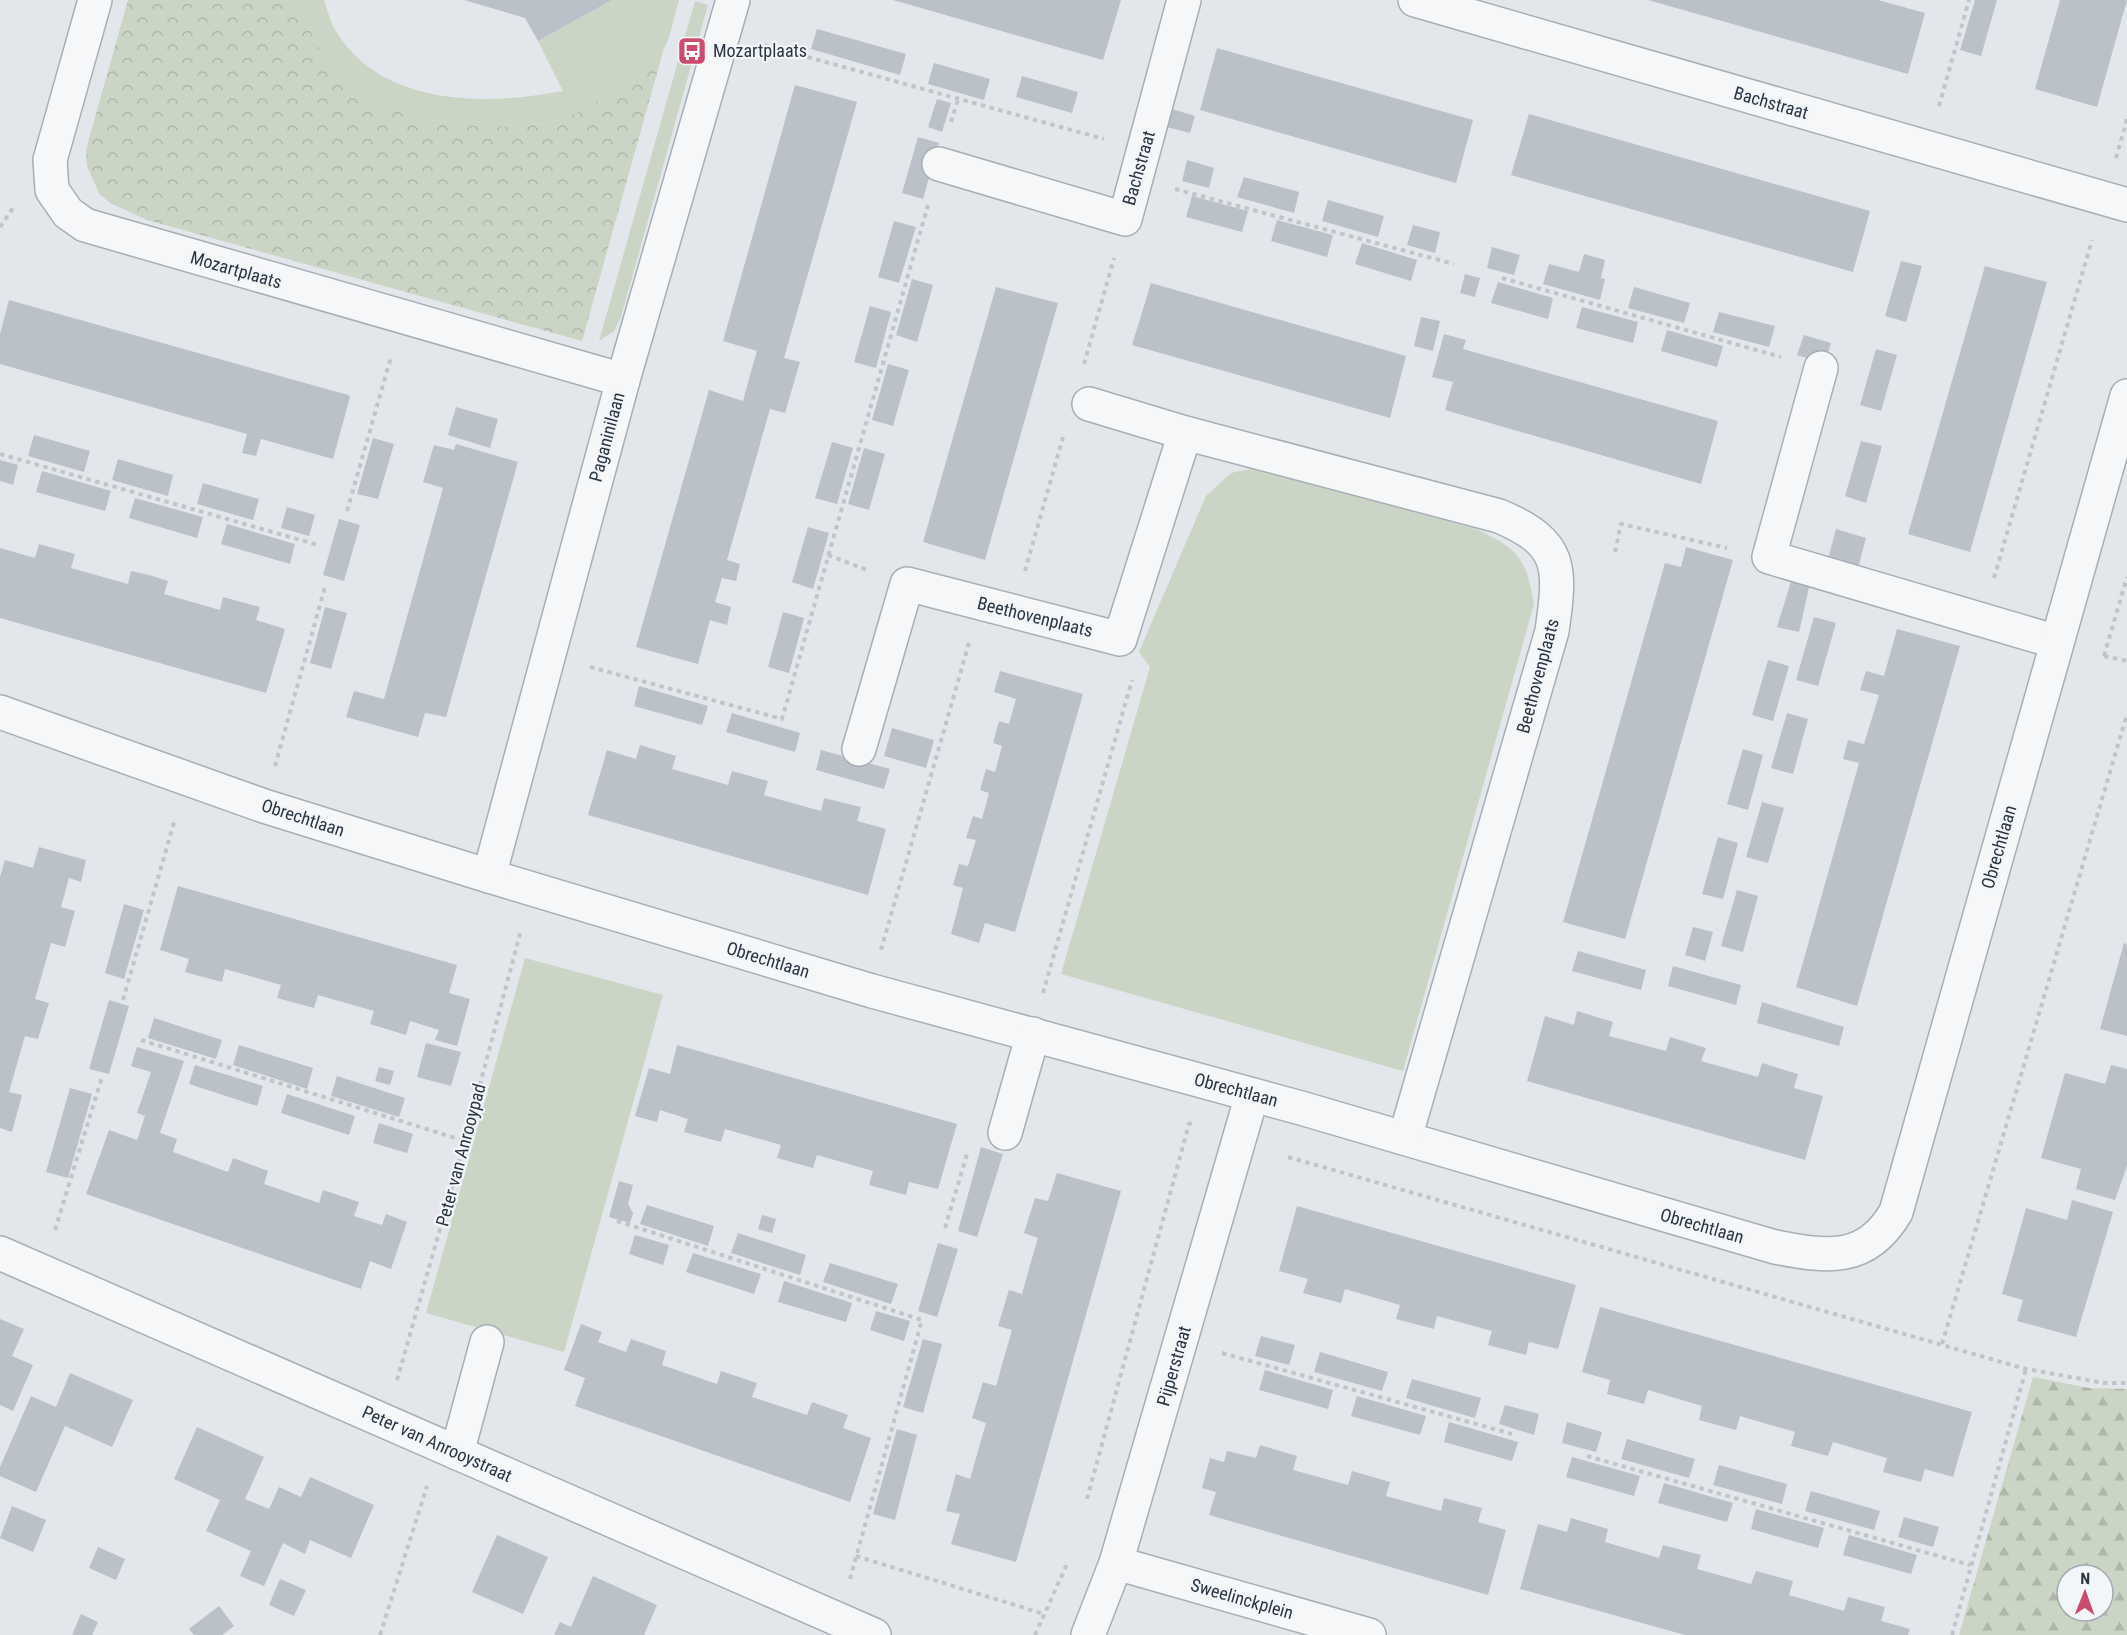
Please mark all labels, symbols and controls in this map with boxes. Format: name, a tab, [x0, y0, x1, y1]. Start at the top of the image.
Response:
bus stop icon: Mozartplaats	[676, 35, 708, 67]
place label: Mozartplaats	[713, 40, 807, 61]
street label: Bachstraat	[1731, 82, 1811, 123]
street label: Bachstraat	[1118, 128, 1159, 208]
street label: Mozartplaats	[188, 246, 284, 293]
street label: Paganinilaan	[584, 390, 629, 484]
street label: Beethovenplaats	[975, 592, 1095, 641]
street label: Beethovenplaats	[1512, 616, 1563, 736]
street label: Obrechtlaan	[259, 794, 347, 841]
street label: Obrechtlaan	[1977, 803, 2020, 891]
street label: Obrechtlaan	[724, 937, 812, 982]
street label: Obrechtlaan	[1192, 1068, 1280, 1111]
street label: Peter van Anrooypad	[431, 1081, 490, 1229]
street label: Obrechtlaan	[1658, 1204, 1746, 1247]
street label: Pijperstraat	[1152, 1323, 1195, 1408]
street label: Peter van Anrooystraat	[359, 1401, 515, 1486]
north arrow	[2055, 1563, 2115, 1623]
text: N	[2080, 1569, 2090, 1588]
street label: Sweelinckplein	[1188, 1574, 1296, 1623]

